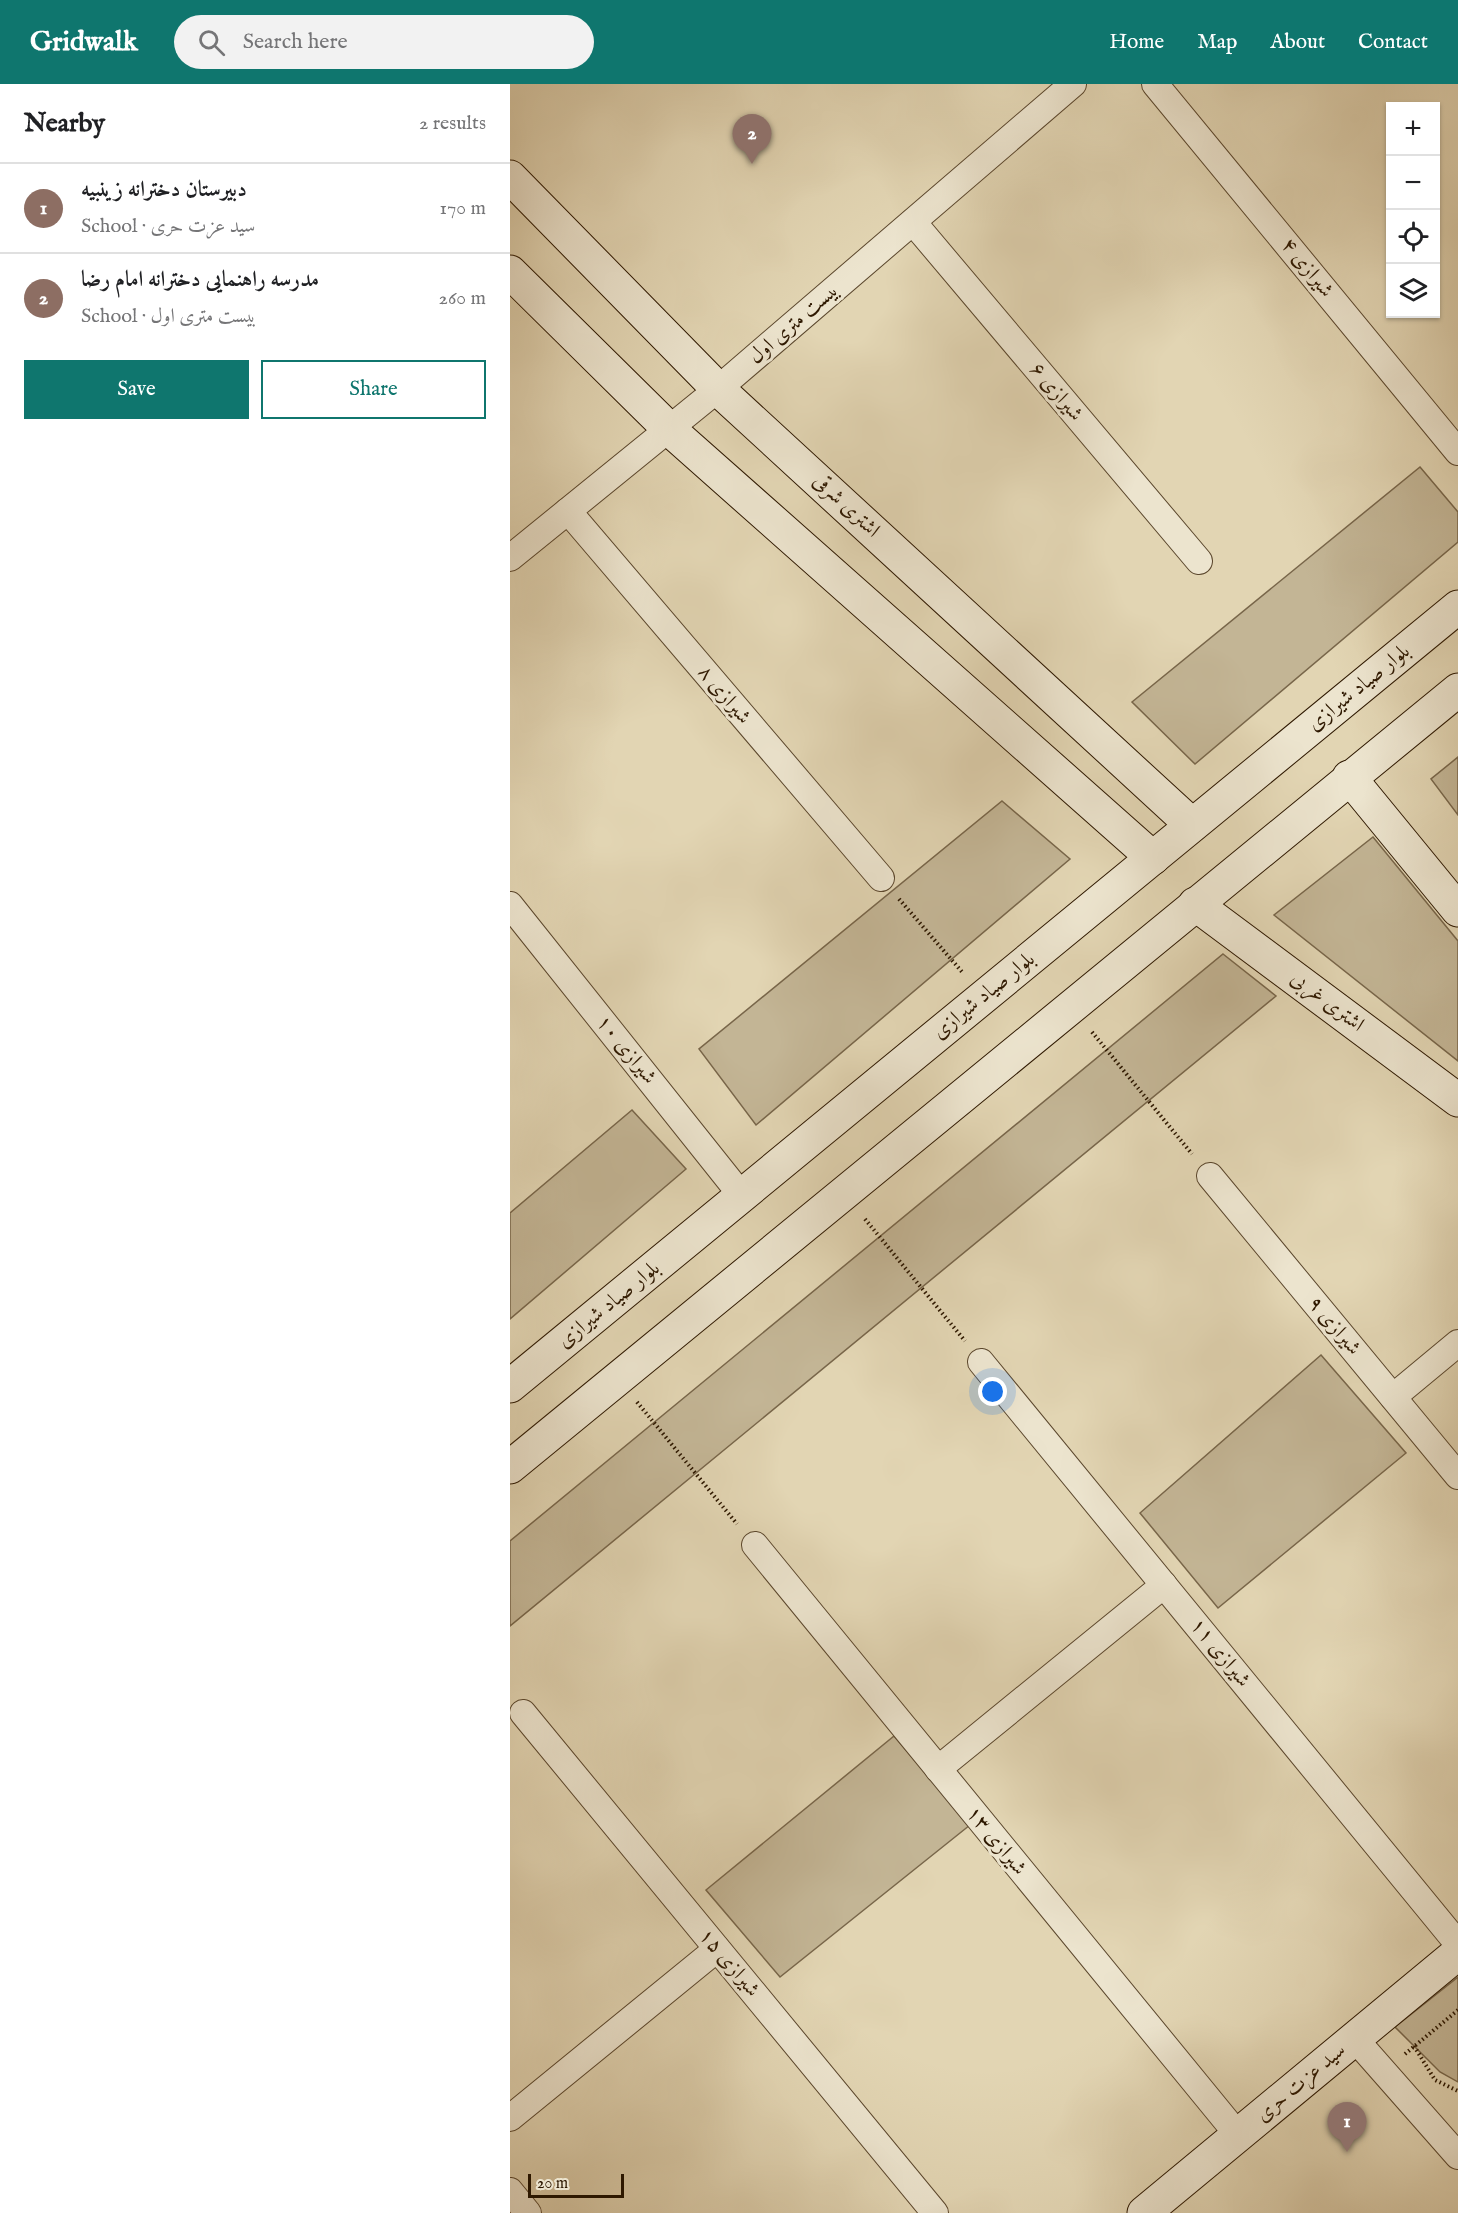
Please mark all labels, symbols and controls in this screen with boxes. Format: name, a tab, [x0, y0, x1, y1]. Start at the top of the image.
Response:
search box	[174, 15, 594, 69]
text: Gridwalk	[30, 25, 138, 60]
icon: search	[195, 26, 228, 59]
text: Search here	[243, 28, 348, 56]
text: Home	[1109, 29, 1164, 56]
text: Map	[1197, 29, 1237, 56]
text: About	[1270, 29, 1325, 56]
text: Contact	[1358, 29, 1428, 56]
map controls	[1386, 102, 1440, 318]
button: +	[1386, 102, 1440, 156]
text: Nearby	[24, 107, 105, 140]
text: 2 results	[419, 111, 486, 136]
pin: 2	[732, 115, 772, 164]
button: −	[1386, 156, 1440, 210]
text: دبیرستان دخترانه زینبیه	[81, 176, 247, 204]
text: 1	[40, 196, 47, 221]
text: 170 m	[440, 196, 486, 221]
button: locate	[1386, 210, 1440, 264]
text: School · سید عزت حری	[81, 214, 255, 239]
street label: شیرازی ۴	[1275, 233, 1339, 303]
button: layers	[1386, 264, 1440, 318]
text: مدرسه راهنمایی دخترانه امام رضا	[81, 266, 319, 294]
street label: بیست متری اول	[743, 277, 845, 371]
text: 2	[39, 286, 48, 311]
text: 260 m	[439, 286, 486, 311]
text: School · بیست متری اول	[81, 304, 256, 329]
street label: شیرازی ۶	[1023, 357, 1089, 427]
button: Save	[24, 360, 249, 419]
button: Share	[261, 360, 486, 419]
street label: اشتری شرقی	[807, 468, 885, 544]
street label: بلوار صیاد شیرازی	[1302, 638, 1416, 738]
street label: شیرازی ۸	[691, 660, 757, 730]
street label: بلوار صیاد شیرازی	[927, 946, 1041, 1046]
street label: اشتری غربی	[1285, 965, 1369, 1039]
street label: شیرازی ۱۰	[590, 1010, 662, 1090]
street label: بلوار صیاد شیرازی	[552, 1255, 666, 1355]
street label: شیرازی ۹	[1301, 1291, 1367, 1361]
your location	[978, 1377, 1007, 1406]
street label: شیرازی ۱۱	[1184, 1613, 1256, 1693]
street label: شیرازی ۱۳	[960, 1801, 1032, 1881]
street label: شیرازی ۱۵	[692, 1923, 766, 2003]
street label: سید عزت حری	[1250, 2037, 1352, 2129]
pin: 1	[1328, 2102, 1366, 2152]
scale bar	[528, 2171, 624, 2198]
text: 20 m	[537, 2174, 568, 2194]

